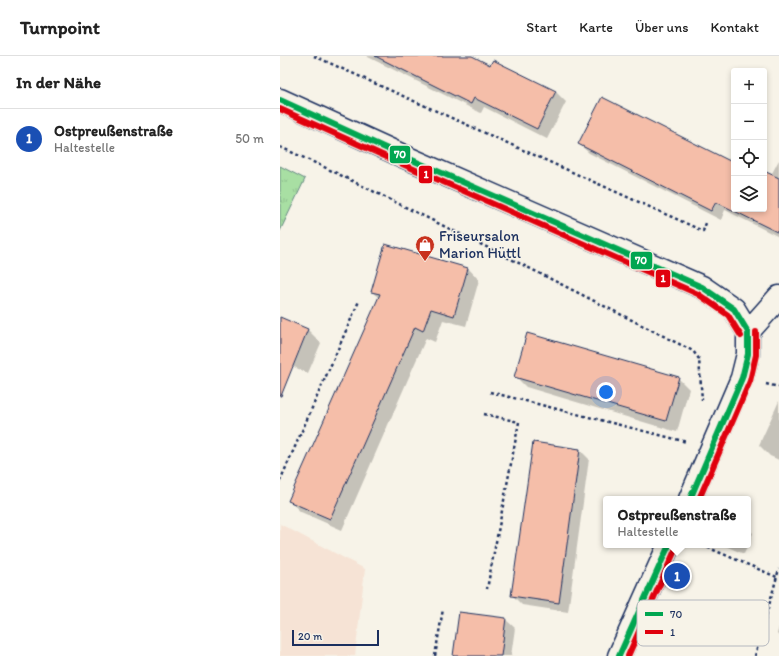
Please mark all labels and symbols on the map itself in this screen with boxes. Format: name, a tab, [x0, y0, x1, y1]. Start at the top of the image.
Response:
line badge: 70	[389, 145, 411, 164]
text: 70	[393, 148, 406, 161]
line badge: 1	[418, 165, 433, 184]
text: 1	[423, 168, 429, 181]
place label: Friseursalon Marion Hüttl	[439, 227, 522, 262]
shop icon: Friseursalon Marion Hüttl	[414, 234, 436, 262]
line badge: 70	[630, 251, 653, 270]
text: 70	[634, 254, 647, 267]
line badge: 1	[655, 269, 671, 288]
text: 1	[660, 272, 666, 285]
your location	[596, 382, 616, 402]
pin: 1	[664, 561, 690, 591]
legend	[637, 600, 769, 646]
text: 70	[670, 608, 682, 621]
text: 1	[670, 626, 675, 639]
scale bar	[292, 628, 379, 647]

